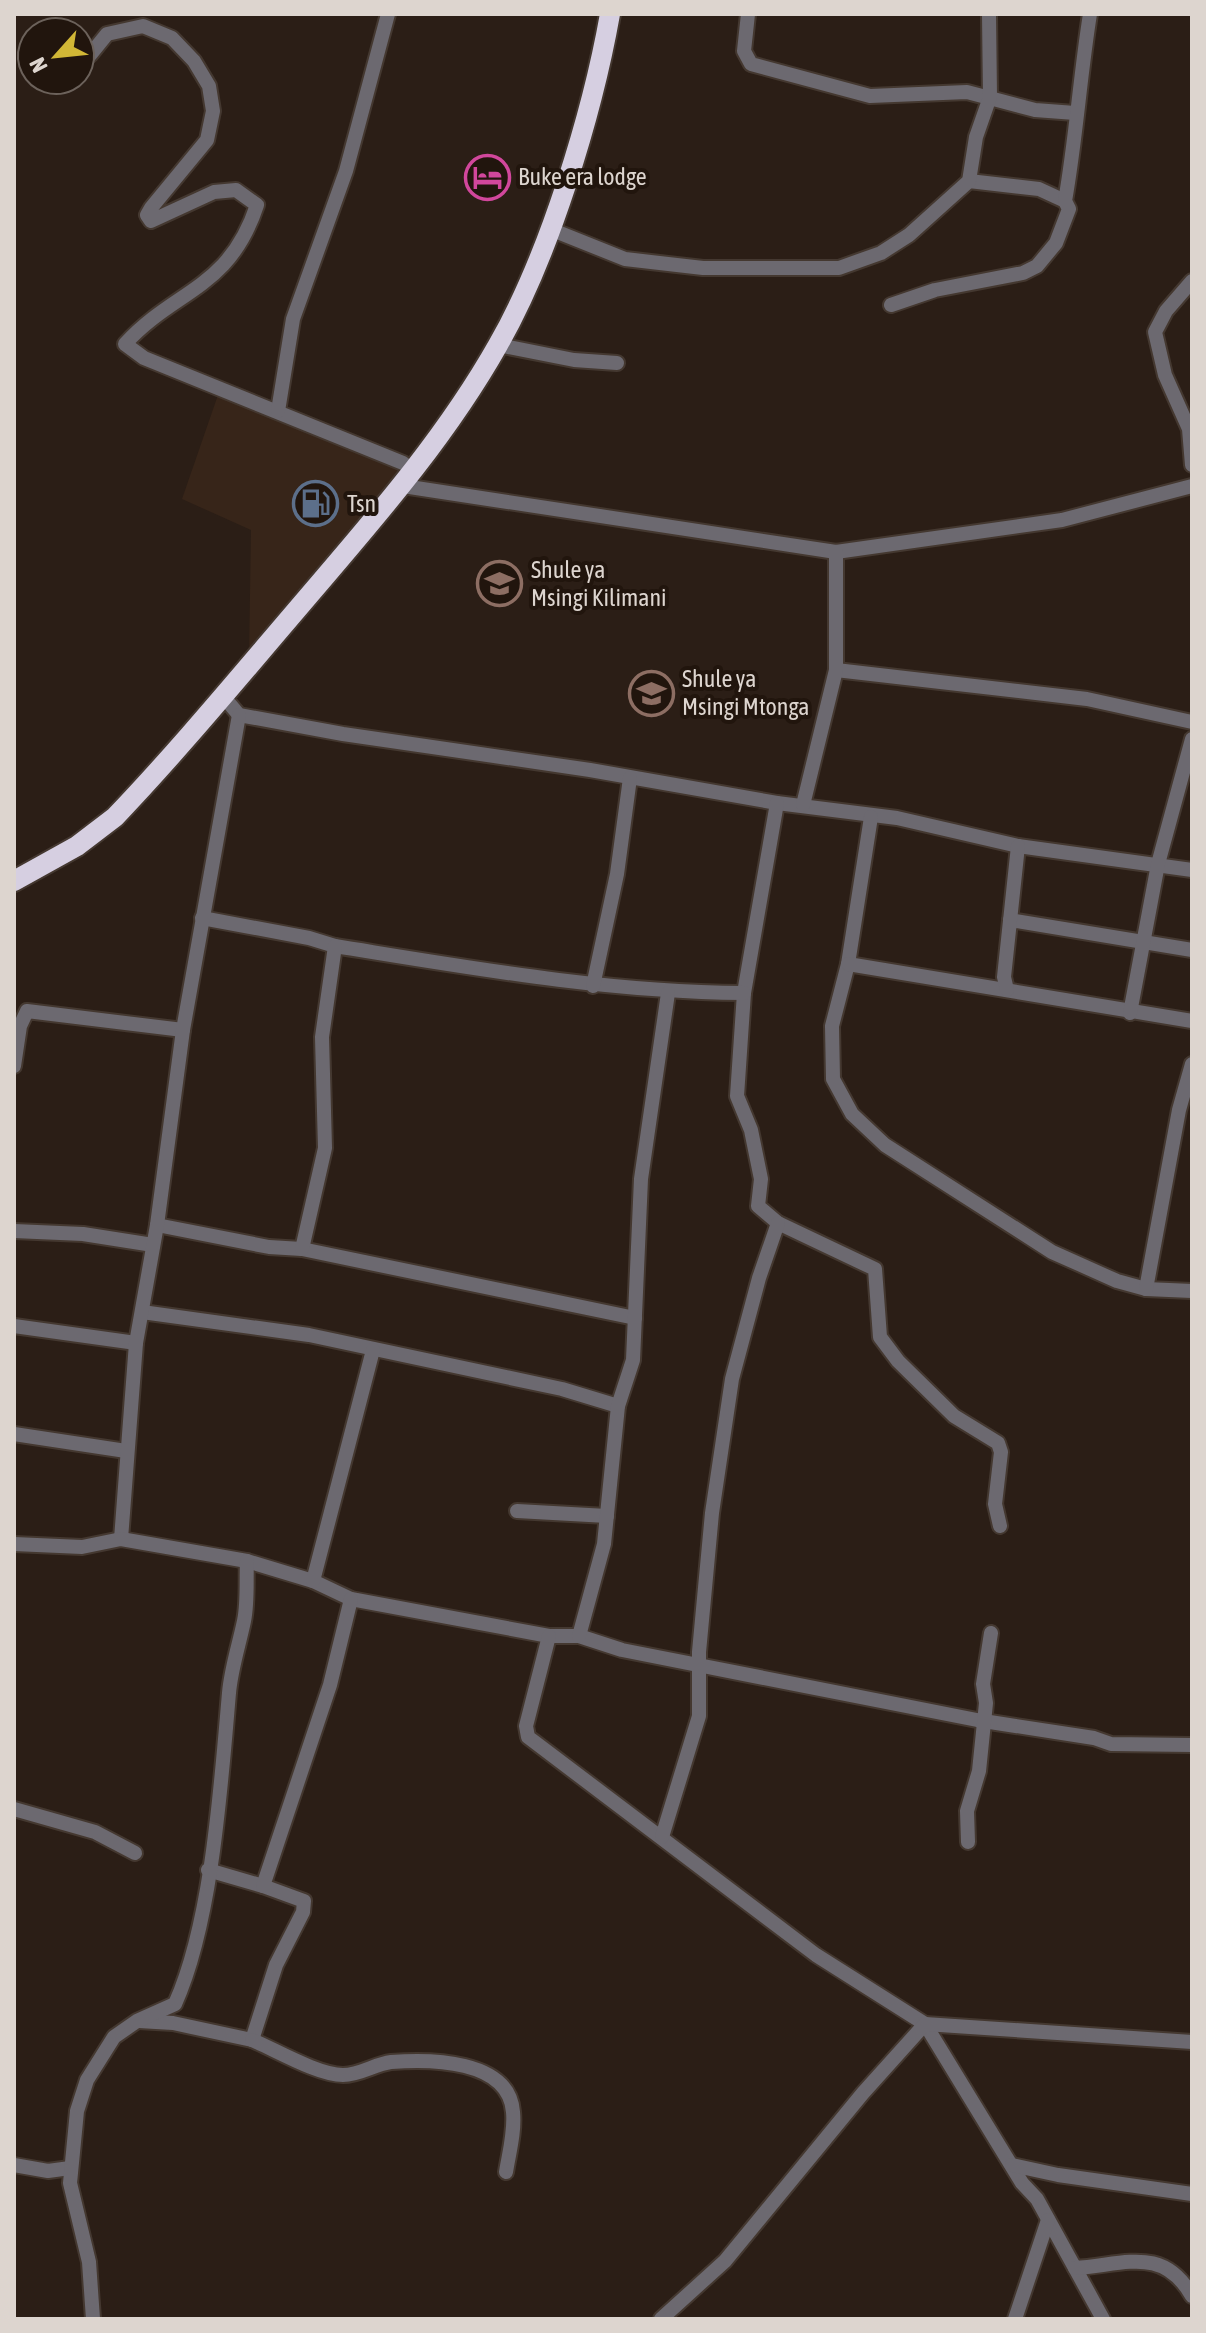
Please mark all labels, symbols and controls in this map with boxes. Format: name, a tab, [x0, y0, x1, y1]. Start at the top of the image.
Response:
north arrow	[16, 16, 96, 96]
text: N	[24, 53, 53, 77]
hotel icon: Buke era lodge	[463, 153, 511, 201]
place label: Buke era lodge	[518, 163, 647, 190]
fuel station icon: Tsn	[292, 480, 340, 528]
place label: Tsn	[347, 490, 376, 517]
place label: Shule ya Msingi Kilimani	[531, 556, 667, 611]
school or university icon: Shule ya Msingi Kilimani	[476, 560, 524, 608]
place label: Shule ya Msingi Mtonga	[682, 665, 810, 720]
school or university icon: Shule ya Msingi Mtonga	[627, 669, 675, 717]

